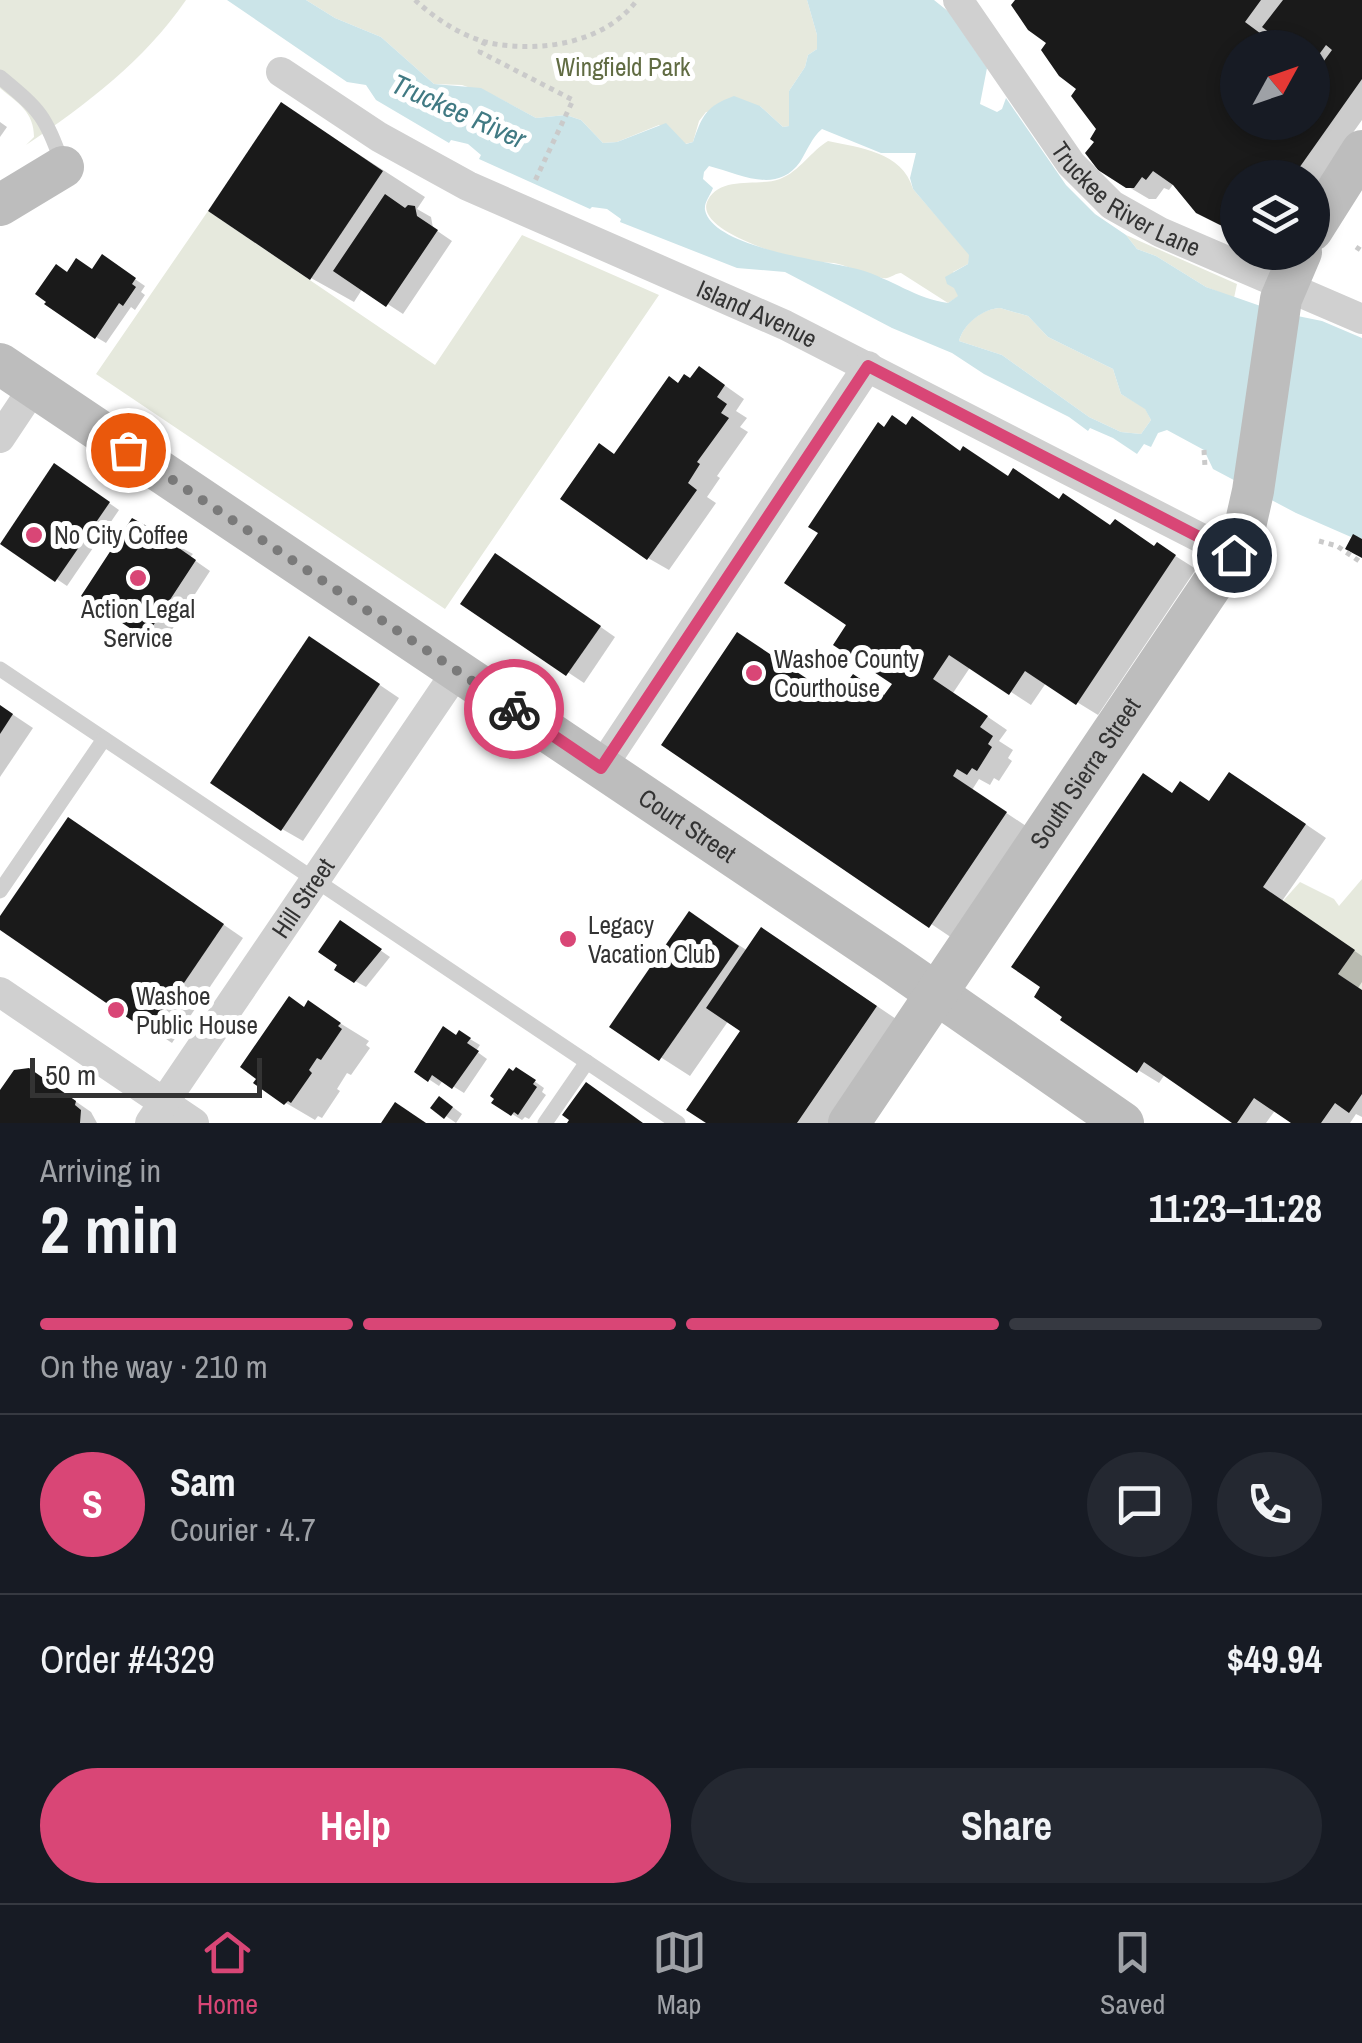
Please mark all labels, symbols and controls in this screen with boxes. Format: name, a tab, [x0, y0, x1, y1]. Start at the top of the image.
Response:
north arrow	[1220, 30, 1330, 140]
map controls	[1220, 30, 1330, 270]
park label: Wingfield Park	[556, 50, 691, 84]
water label: Truckee River	[386, 65, 533, 158]
street label: Truckee River Lane	[1043, 135, 1206, 264]
button: layers	[1220, 160, 1330, 270]
street label: Island Avenue	[692, 271, 823, 356]
pin	[86, 408, 171, 493]
icon: bag	[101, 423, 156, 478]
pin	[1192, 513, 1277, 598]
place label: No City Coffee	[54, 518, 188, 552]
marker: No City Coffee	[23, 524, 45, 546]
icon: home	[1207, 528, 1262, 583]
marker: Action Legal Service	[127, 567, 149, 589]
place label: Action Legal Service	[80, 592, 195, 655]
place label: Washoe County Courthouse	[774, 642, 920, 705]
courier	[464, 659, 564, 759]
marker: Washoe County Courthouse	[743, 662, 765, 684]
icon: bike	[487, 682, 542, 737]
street label: South Sierra Street	[1022, 691, 1148, 855]
street label: Court Street	[632, 780, 743, 871]
street label: Hill Street	[263, 851, 342, 945]
place label: Legacy Vacation Club	[588, 908, 715, 971]
marker: Legacy Vacation Club	[557, 928, 579, 950]
place label: Washoe Public House	[136, 979, 258, 1042]
marker: Washoe Public House	[105, 999, 127, 1021]
scale bar	[30, 1053, 262, 1098]
text: 50 m	[45, 1056, 96, 1094]
text: Arriving in	[40, 1149, 161, 1192]
text: 11:23–11:28	[1149, 1183, 1322, 1234]
text: 2 min	[40, 1186, 179, 1273]
text: On the way · 210 m	[40, 1345, 268, 1388]
button: chat	[1087, 1452, 1192, 1557]
button: phone	[1217, 1452, 1322, 1557]
text: Sam	[170, 1457, 236, 1508]
text: S	[82, 1479, 103, 1530]
text: Courier · 4.7	[170, 1508, 316, 1551]
text: Order #4329	[40, 1634, 215, 1685]
text: $49.94	[1227, 1634, 1322, 1685]
button: Help	[40, 1768, 671, 1883]
button: Share	[691, 1768, 1322, 1883]
tab: Home	[197, 1925, 258, 2023]
tab: Map	[652, 1925, 707, 2023]
tab: Saved	[1100, 1925, 1165, 2023]

